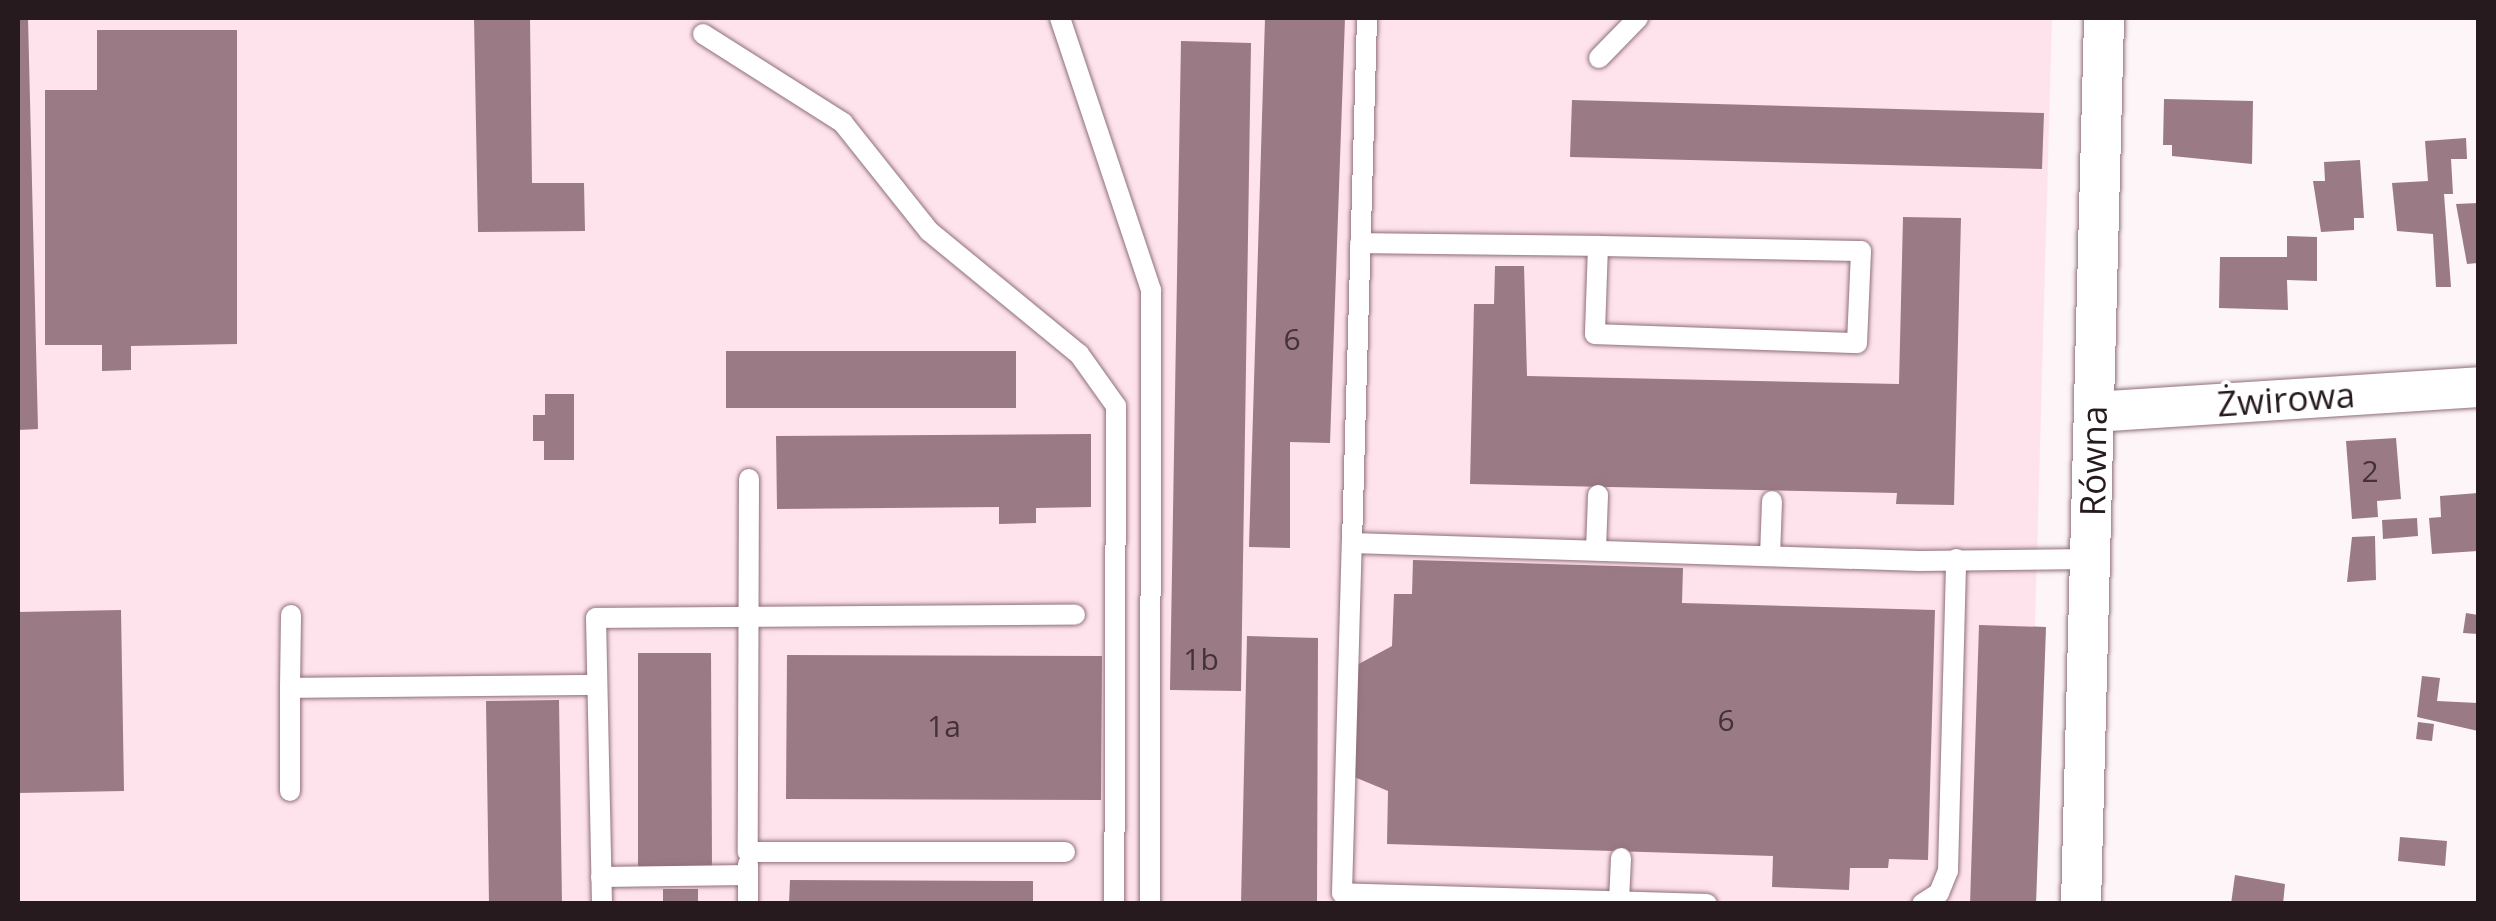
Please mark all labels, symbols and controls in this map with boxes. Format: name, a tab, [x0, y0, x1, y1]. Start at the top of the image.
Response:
house number: 6	[1283, 321, 1301, 357]
street label: Żwirowa	[2216, 373, 2356, 425]
street label: Równa	[2071, 405, 2115, 517]
house number: 2	[2361, 453, 2379, 489]
house number: 1b	[1183, 641, 1219, 677]
house number: 6	[1717, 702, 1735, 738]
house number: 1a	[927, 708, 961, 744]

